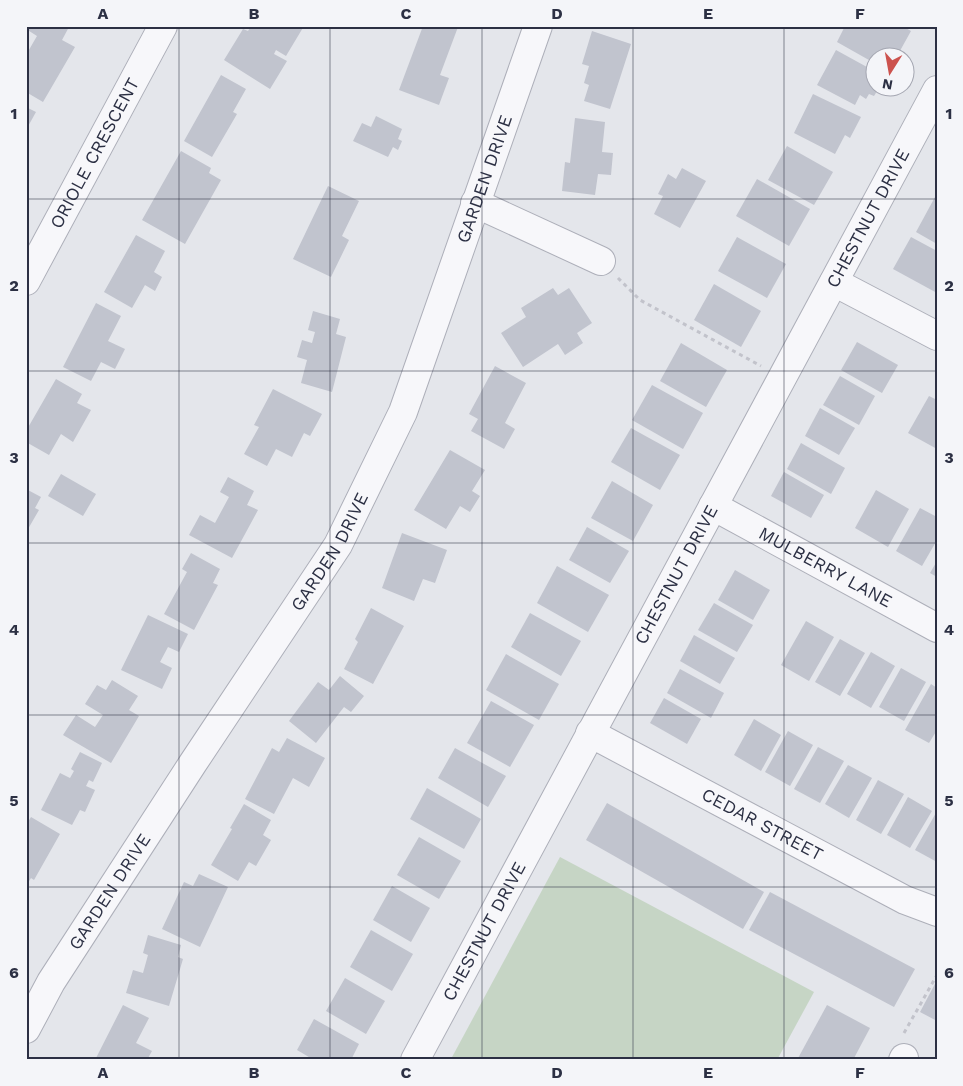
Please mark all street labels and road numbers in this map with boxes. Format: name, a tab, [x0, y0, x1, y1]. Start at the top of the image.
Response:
street label: ORIOLE CRESCENT	[45, 74, 143, 232]
street label: GARDEN DRIVE	[452, 112, 516, 246]
street label: CHESTNUT DRIVE	[822, 145, 914, 291]
street label: GARDEN DRIVE	[286, 489, 372, 615]
street label: CHESTNUT DRIVE	[630, 501, 722, 648]
street label: MULBERRY LANE	[755, 522, 896, 612]
street label: CEDAR STREET	[698, 783, 827, 865]
street label: GARDEN DRIVE	[64, 829, 155, 953]
street label: CHESTNUT DRIVE	[438, 858, 530, 1004]

